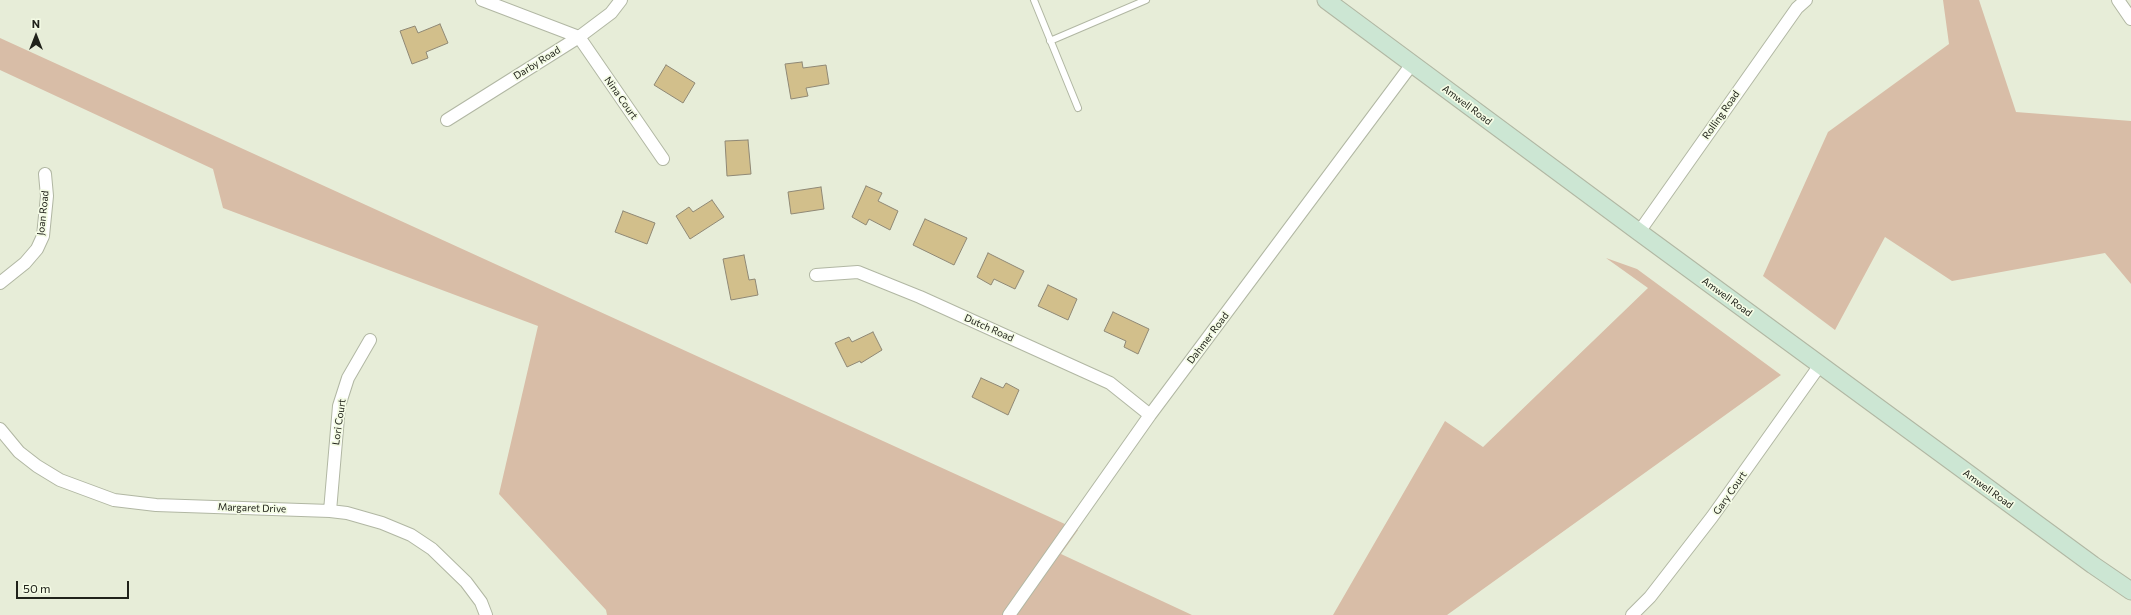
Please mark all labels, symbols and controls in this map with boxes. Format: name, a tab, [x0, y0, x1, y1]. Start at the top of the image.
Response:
north arrow	[16, 16, 56, 56]
text: N	[32, 17, 40, 30]
street label: Darby Road	[511, 44, 563, 82]
street label: Nina Court	[602, 74, 640, 122]
street label: Amwell Road	[1440, 82, 1494, 128]
street label: Rolling Road	[1700, 88, 1742, 142]
street label: Joan Road	[35, 190, 51, 236]
street label: Amwell Road	[1700, 275, 1754, 319]
street label: Dahmer Road	[1185, 310, 1231, 366]
street label: Dutch Road	[962, 312, 1016, 344]
street label: Lori Court	[330, 398, 348, 446]
street label: Amwell Road	[1961, 467, 2015, 511]
street label: Gary Court	[1711, 469, 1749, 517]
street label: Margaret Drive	[218, 501, 286, 515]
scale bar	[18, 573, 131, 599]
text: 50 m	[23, 581, 51, 595]

